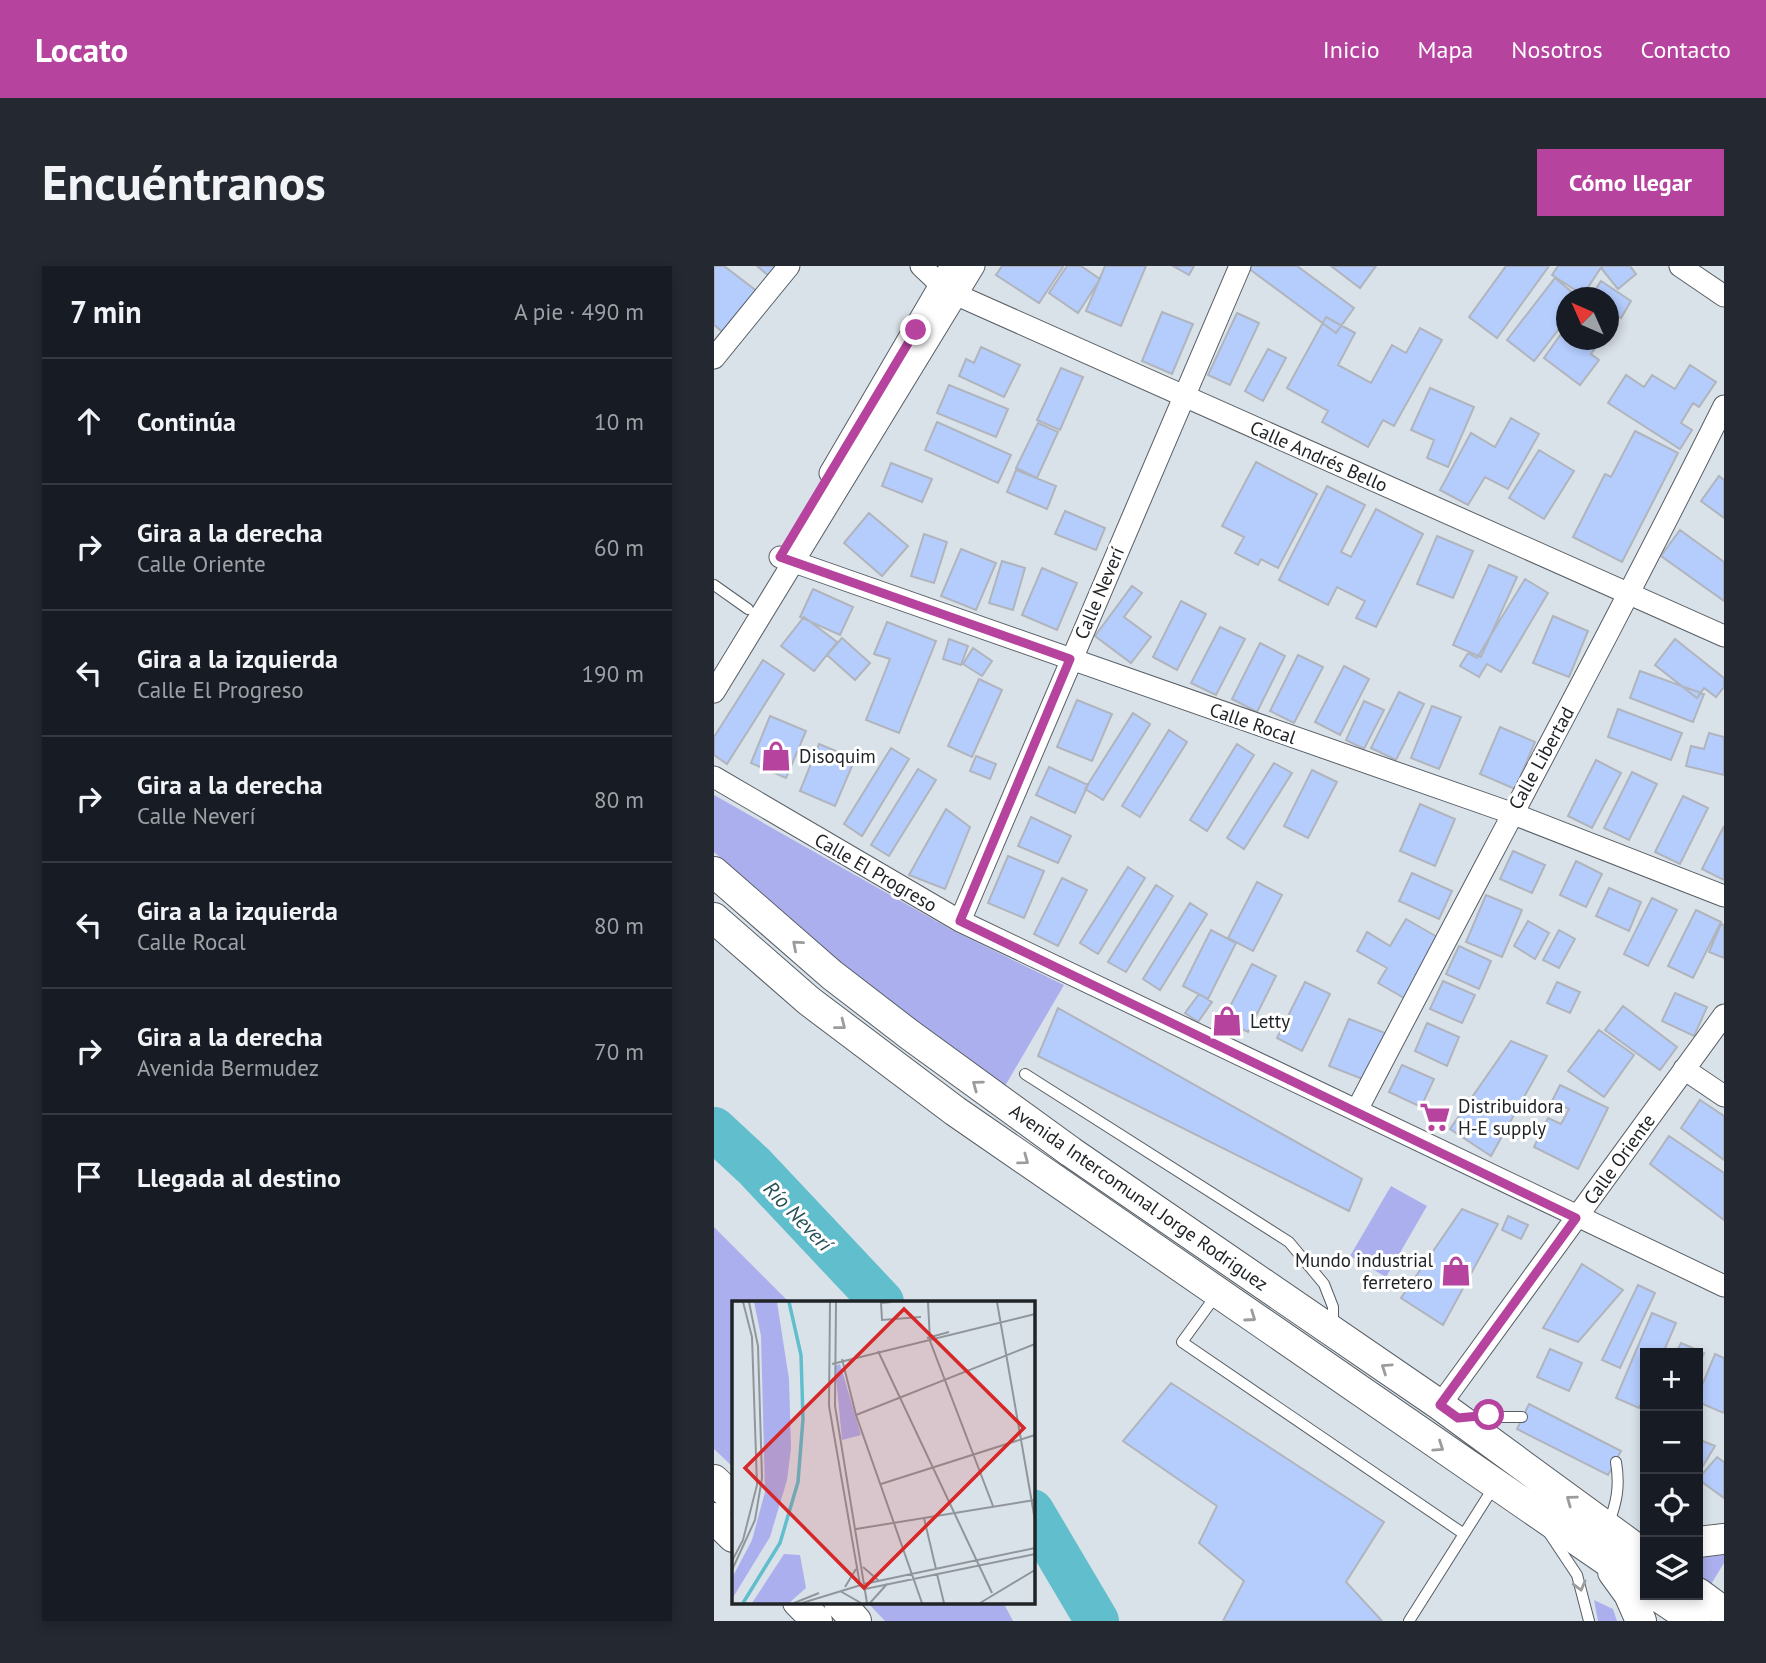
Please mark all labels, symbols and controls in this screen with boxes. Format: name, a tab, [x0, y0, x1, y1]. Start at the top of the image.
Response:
text: Locato	[35, 28, 128, 71]
text: Inicio	[1323, 34, 1380, 65]
text: Mapa	[1418, 34, 1473, 65]
text: Nosotros	[1511, 34, 1603, 65]
text: Contacto	[1641, 34, 1731, 65]
button: Cómo llegar	[1537, 149, 1724, 216]
text: Encuéntranos	[42, 150, 326, 214]
north arrow	[1556, 287, 1619, 350]
text: 7 min	[70, 292, 142, 331]
text: A pie · 490 m	[514, 297, 644, 326]
route end	[900, 314, 931, 345]
icon: ahead	[70, 402, 108, 440]
text: Continúa	[137, 405, 236, 438]
text: 10 m	[594, 407, 644, 436]
street label: Calle Andrés Bello	[1246, 415, 1392, 497]
text: Gira a la derecha	[137, 516, 323, 549]
icon: right	[70, 528, 108, 566]
text: 60 m	[594, 533, 644, 562]
street label: Calle Neverí	[1069, 543, 1129, 643]
text: Calle Oriente	[137, 549, 266, 578]
text: Gira a la izquierda	[137, 642, 338, 675]
icon: left	[70, 654, 108, 692]
text: 190 m	[582, 659, 644, 688]
text: Calle El Progreso	[137, 675, 304, 704]
street label: Calle Rocal	[1207, 697, 1300, 749]
street label: Calle Libertad	[1503, 702, 1579, 814]
shop icon: Disoquim	[759, 739, 793, 773]
place label: Disoquim	[799, 744, 876, 768]
text: Gira a la derecha	[137, 768, 323, 801]
icon: right	[70, 780, 108, 818]
text: 80 m	[594, 785, 644, 814]
text: Calle Neverí	[137, 801, 256, 830]
street label: Calle El Progreso	[810, 827, 942, 917]
text: Gira a la izquierda	[137, 894, 338, 927]
icon: left	[70, 906, 108, 944]
text: 80 m	[594, 911, 644, 940]
text: Calle Rocal	[137, 927, 246, 956]
one-way arrow	[793, 941, 806, 953]
shop icon: Letty	[1210, 1004, 1244, 1038]
place label: Letty	[1250, 1009, 1290, 1033]
one-way arrow	[833, 1017, 845, 1030]
text: Gira a la derecha	[137, 1020, 323, 1053]
icon: right	[70, 1032, 108, 1070]
text: 70 m	[594, 1037, 644, 1066]
text: Avenida Bermudez	[137, 1053, 319, 1082]
one-way arrow	[972, 1080, 985, 1093]
place label: Distribuidora H-E supply	[1458, 1094, 1563, 1140]
street label: Avenida Intercomunal Jorge Rodriguez	[1005, 1098, 1273, 1296]
supermarket icon: Distribuidora H-E supply	[1418, 1100, 1452, 1134]
street label: Calle Oriente	[1578, 1109, 1660, 1209]
one-way arrow	[1016, 1152, 1029, 1164]
icon: arrive	[70, 1158, 108, 1196]
text: Llegada al destino	[137, 1161, 341, 1194]
water label: Río Neverí	[758, 1175, 840, 1259]
place label: Mundo industrial ferretero	[1295, 1248, 1433, 1294]
shop icon: Mundo industrial ferretero	[1439, 1254, 1473, 1288]
inset map	[732, 1301, 1034, 1604]
one-way arrow	[1243, 1309, 1256, 1321]
map controls	[1640, 1348, 1703, 1600]
button: +	[1640, 1348, 1703, 1411]
one-way arrow	[1381, 1364, 1394, 1376]
route start	[1473, 1399, 1504, 1430]
button: −	[1640, 1411, 1703, 1474]
one-way arrow	[1431, 1438, 1444, 1451]
button: locate	[1640, 1474, 1703, 1537]
one-way arrow	[1566, 1496, 1578, 1508]
button: layers	[1640, 1537, 1703, 1600]
one-way arrow	[1571, 1579, 1586, 1591]

